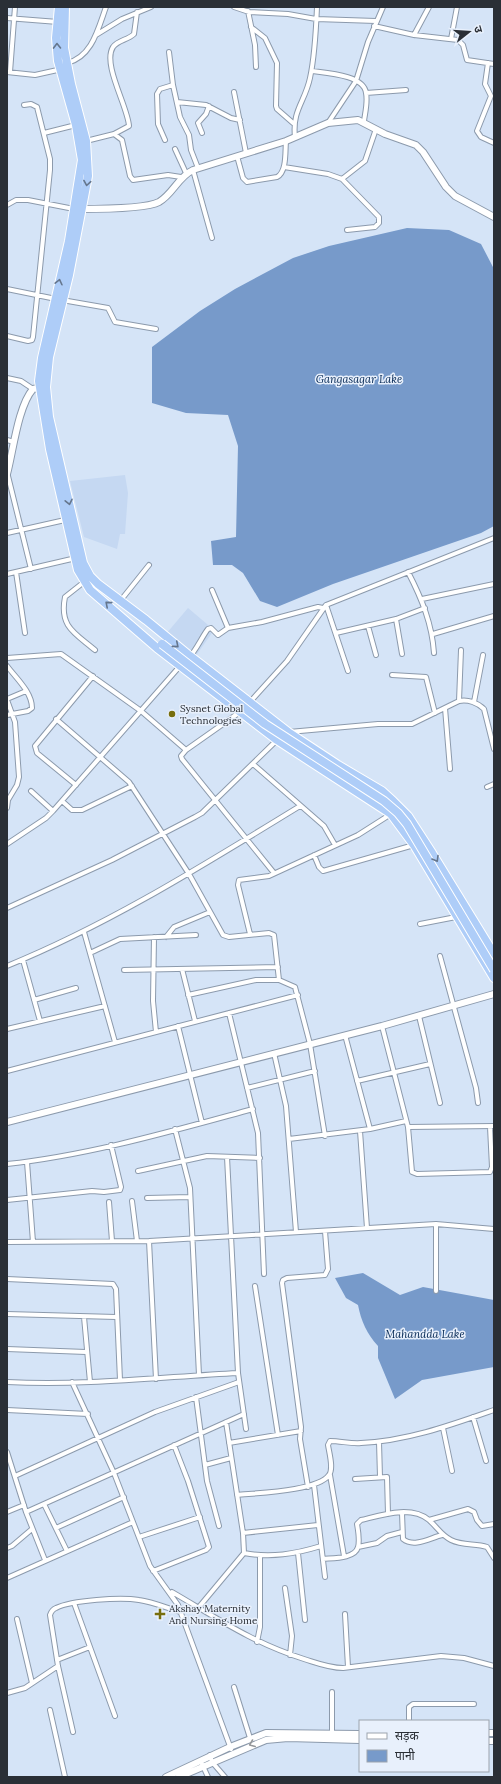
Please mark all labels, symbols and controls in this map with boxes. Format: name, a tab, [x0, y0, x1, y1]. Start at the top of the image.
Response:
north arrow	[449, 12, 489, 52]
text: उ	[471, 24, 486, 35]
one-way arrow	[52, 43, 61, 49]
one-way arrow	[83, 180, 92, 186]
one-way arrow	[55, 279, 63, 286]
water label: Gangasagar Lake	[316, 372, 402, 386]
one-way arrow	[64, 499, 72, 505]
one-way arrow	[105, 602, 112, 609]
one-way arrow	[172, 640, 179, 647]
place label: Sysnet Global Technologies	[180, 702, 244, 727]
marker: Sysnet Global Technologies	[167, 709, 177, 719]
one-way arrow	[431, 855, 439, 862]
water label: Mahandda Lake	[385, 1327, 465, 1341]
place label: Akshay Maternity And Nursing Home	[168, 1602, 258, 1627]
marker: Akshay Maternity And Nursing Home	[154, 1608, 166, 1620]
legend	[359, 1720, 489, 1772]
text: सड़क	[395, 1728, 420, 1743]
one-way arrow	[249, 1740, 256, 1748]
text: पानी	[395, 1748, 416, 1763]

